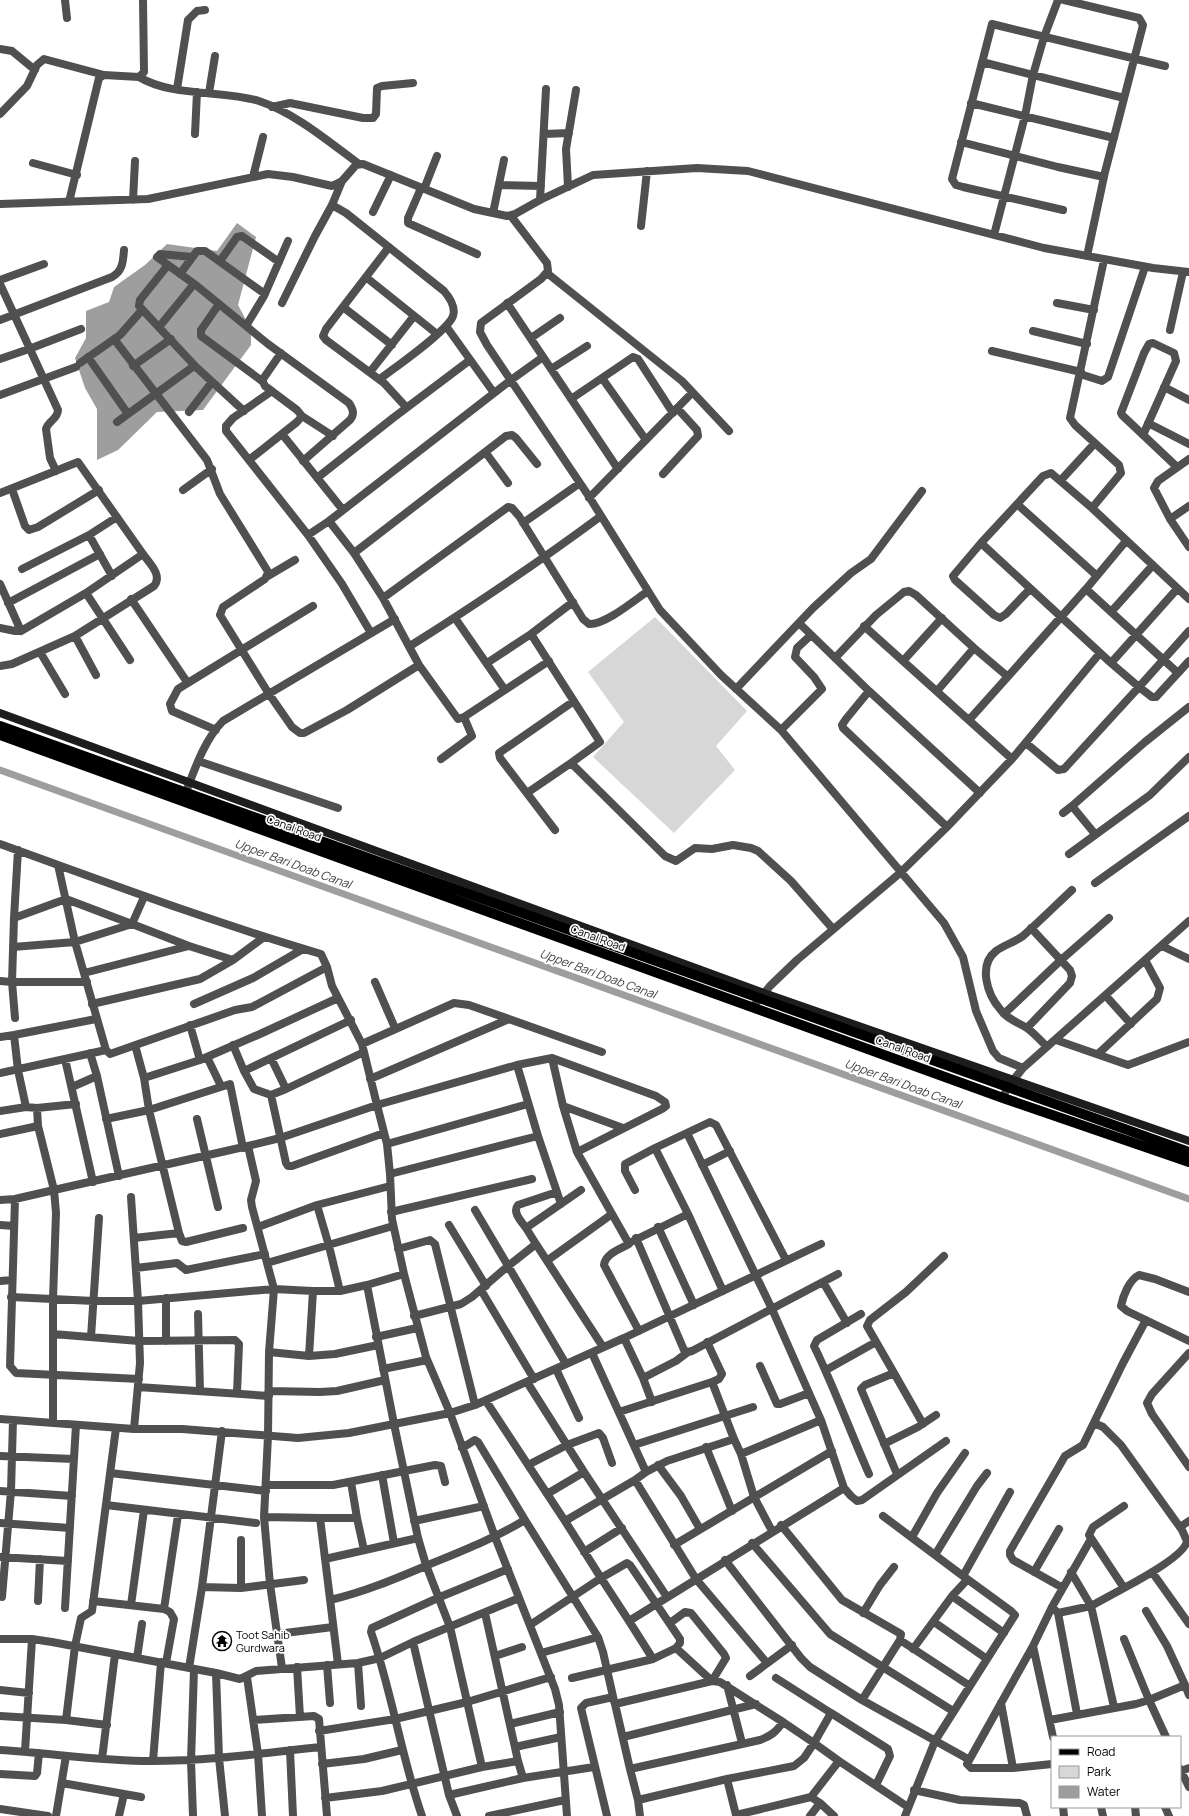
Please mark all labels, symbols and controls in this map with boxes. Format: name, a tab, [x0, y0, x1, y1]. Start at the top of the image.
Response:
street label: Canal Road	[265, 811, 324, 844]
water label: Upper Bari Doab Canal	[232, 834, 356, 893]
street label: Canal Road	[569, 921, 628, 954]
water label: Upper Bari Doab Canal	[537, 944, 661, 1003]
street label: Canal Road	[874, 1032, 933, 1065]
water label: Upper Bari Doab Canal	[842, 1054, 966, 1113]
place label: Toot Sahib Gurdwara	[236, 1627, 290, 1655]
temple icon: Toot Sahib Gurdwara	[211, 1630, 233, 1652]
legend	[1051, 1736, 1181, 1808]
text: Road	[1087, 1743, 1115, 1760]
text: Park	[1087, 1763, 1112, 1780]
text: Water	[1087, 1783, 1121, 1800]

